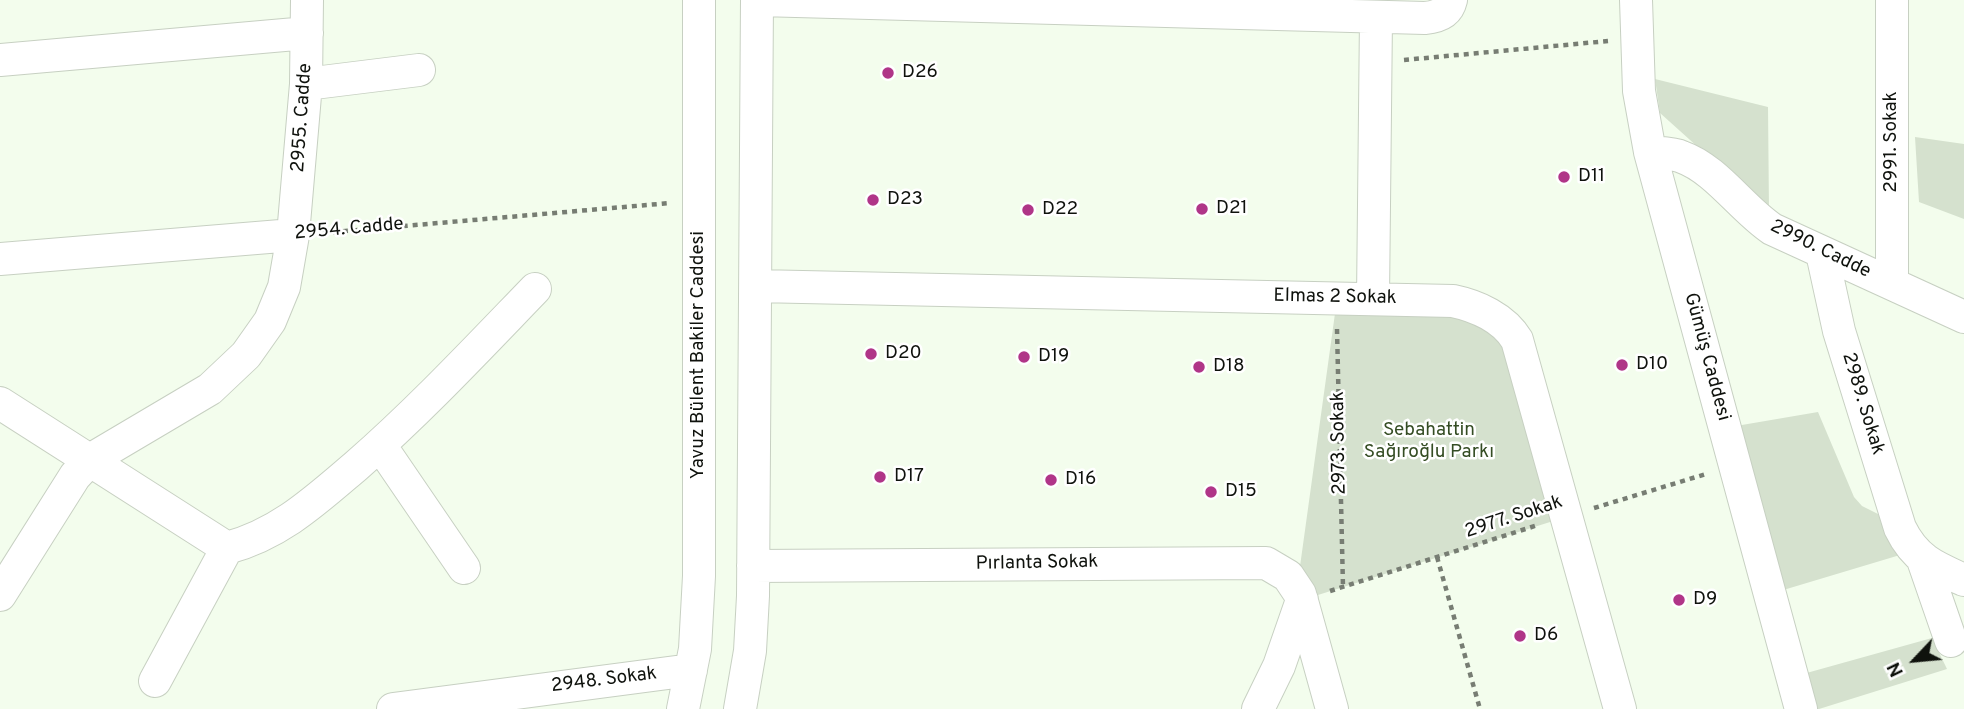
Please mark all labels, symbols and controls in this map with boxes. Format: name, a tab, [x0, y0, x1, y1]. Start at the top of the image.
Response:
place label: D26	[902, 62, 938, 84]
street label: 2955. Cadde	[288, 63, 318, 173]
marker: D26	[880, 65, 896, 81]
street label: 2991. Sokak	[1881, 91, 1903, 193]
place label: D11	[1578, 166, 1605, 188]
marker: D11	[1556, 169, 1572, 185]
place label: D23	[887, 189, 923, 211]
marker: D23	[865, 192, 881, 208]
place label: D21	[1216, 198, 1248, 220]
place label: D22	[1042, 199, 1078, 221]
marker: D21	[1194, 201, 1210, 217]
marker: D22	[1020, 202, 1036, 218]
street label: 2954. Cadde	[293, 214, 405, 246]
street label: 2990. Cadde	[1766, 216, 1874, 284]
street label: Yavuz Bülent Bakiler Caddesi	[688, 231, 710, 479]
street label: Elmas 2 Sokak	[1273, 286, 1397, 310]
street label: Gümüş Caddesi	[1678, 290, 1734, 424]
place label: D20	[885, 343, 922, 365]
marker: D20	[863, 346, 879, 362]
place label: D19	[1038, 346, 1069, 368]
marker: D19	[1016, 349, 1032, 365]
street label: 2989. Sokak	[1836, 350, 1888, 458]
place label: D10	[1636, 354, 1668, 376]
place label: D18	[1213, 356, 1245, 378]
marker: D10	[1614, 357, 1630, 373]
marker: D18	[1191, 359, 1207, 375]
street label: 2973. Sokak	[1328, 391, 1352, 495]
park label: Sebahattin Sağıroğlu Parkı	[1364, 420, 1494, 464]
place label: D17	[894, 466, 924, 488]
marker: D17	[872, 469, 888, 485]
place label: D16	[1065, 469, 1096, 491]
marker: D16	[1043, 472, 1059, 488]
place label: D15	[1225, 481, 1257, 503]
marker: D15	[1203, 484, 1219, 500]
street label: 2977. Sokak	[1462, 492, 1566, 544]
street label: Pırlanta Sokak	[975, 552, 1099, 576]
place label: D9	[1693, 589, 1717, 611]
marker: D9	[1671, 592, 1687, 608]
place label: D6	[1534, 625, 1558, 647]
north arrow	[1880, 625, 1950, 695]
marker: D6	[1512, 628, 1528, 644]
text: N	[1882, 658, 1910, 681]
street label: 2948. Sokak	[550, 663, 658, 699]

